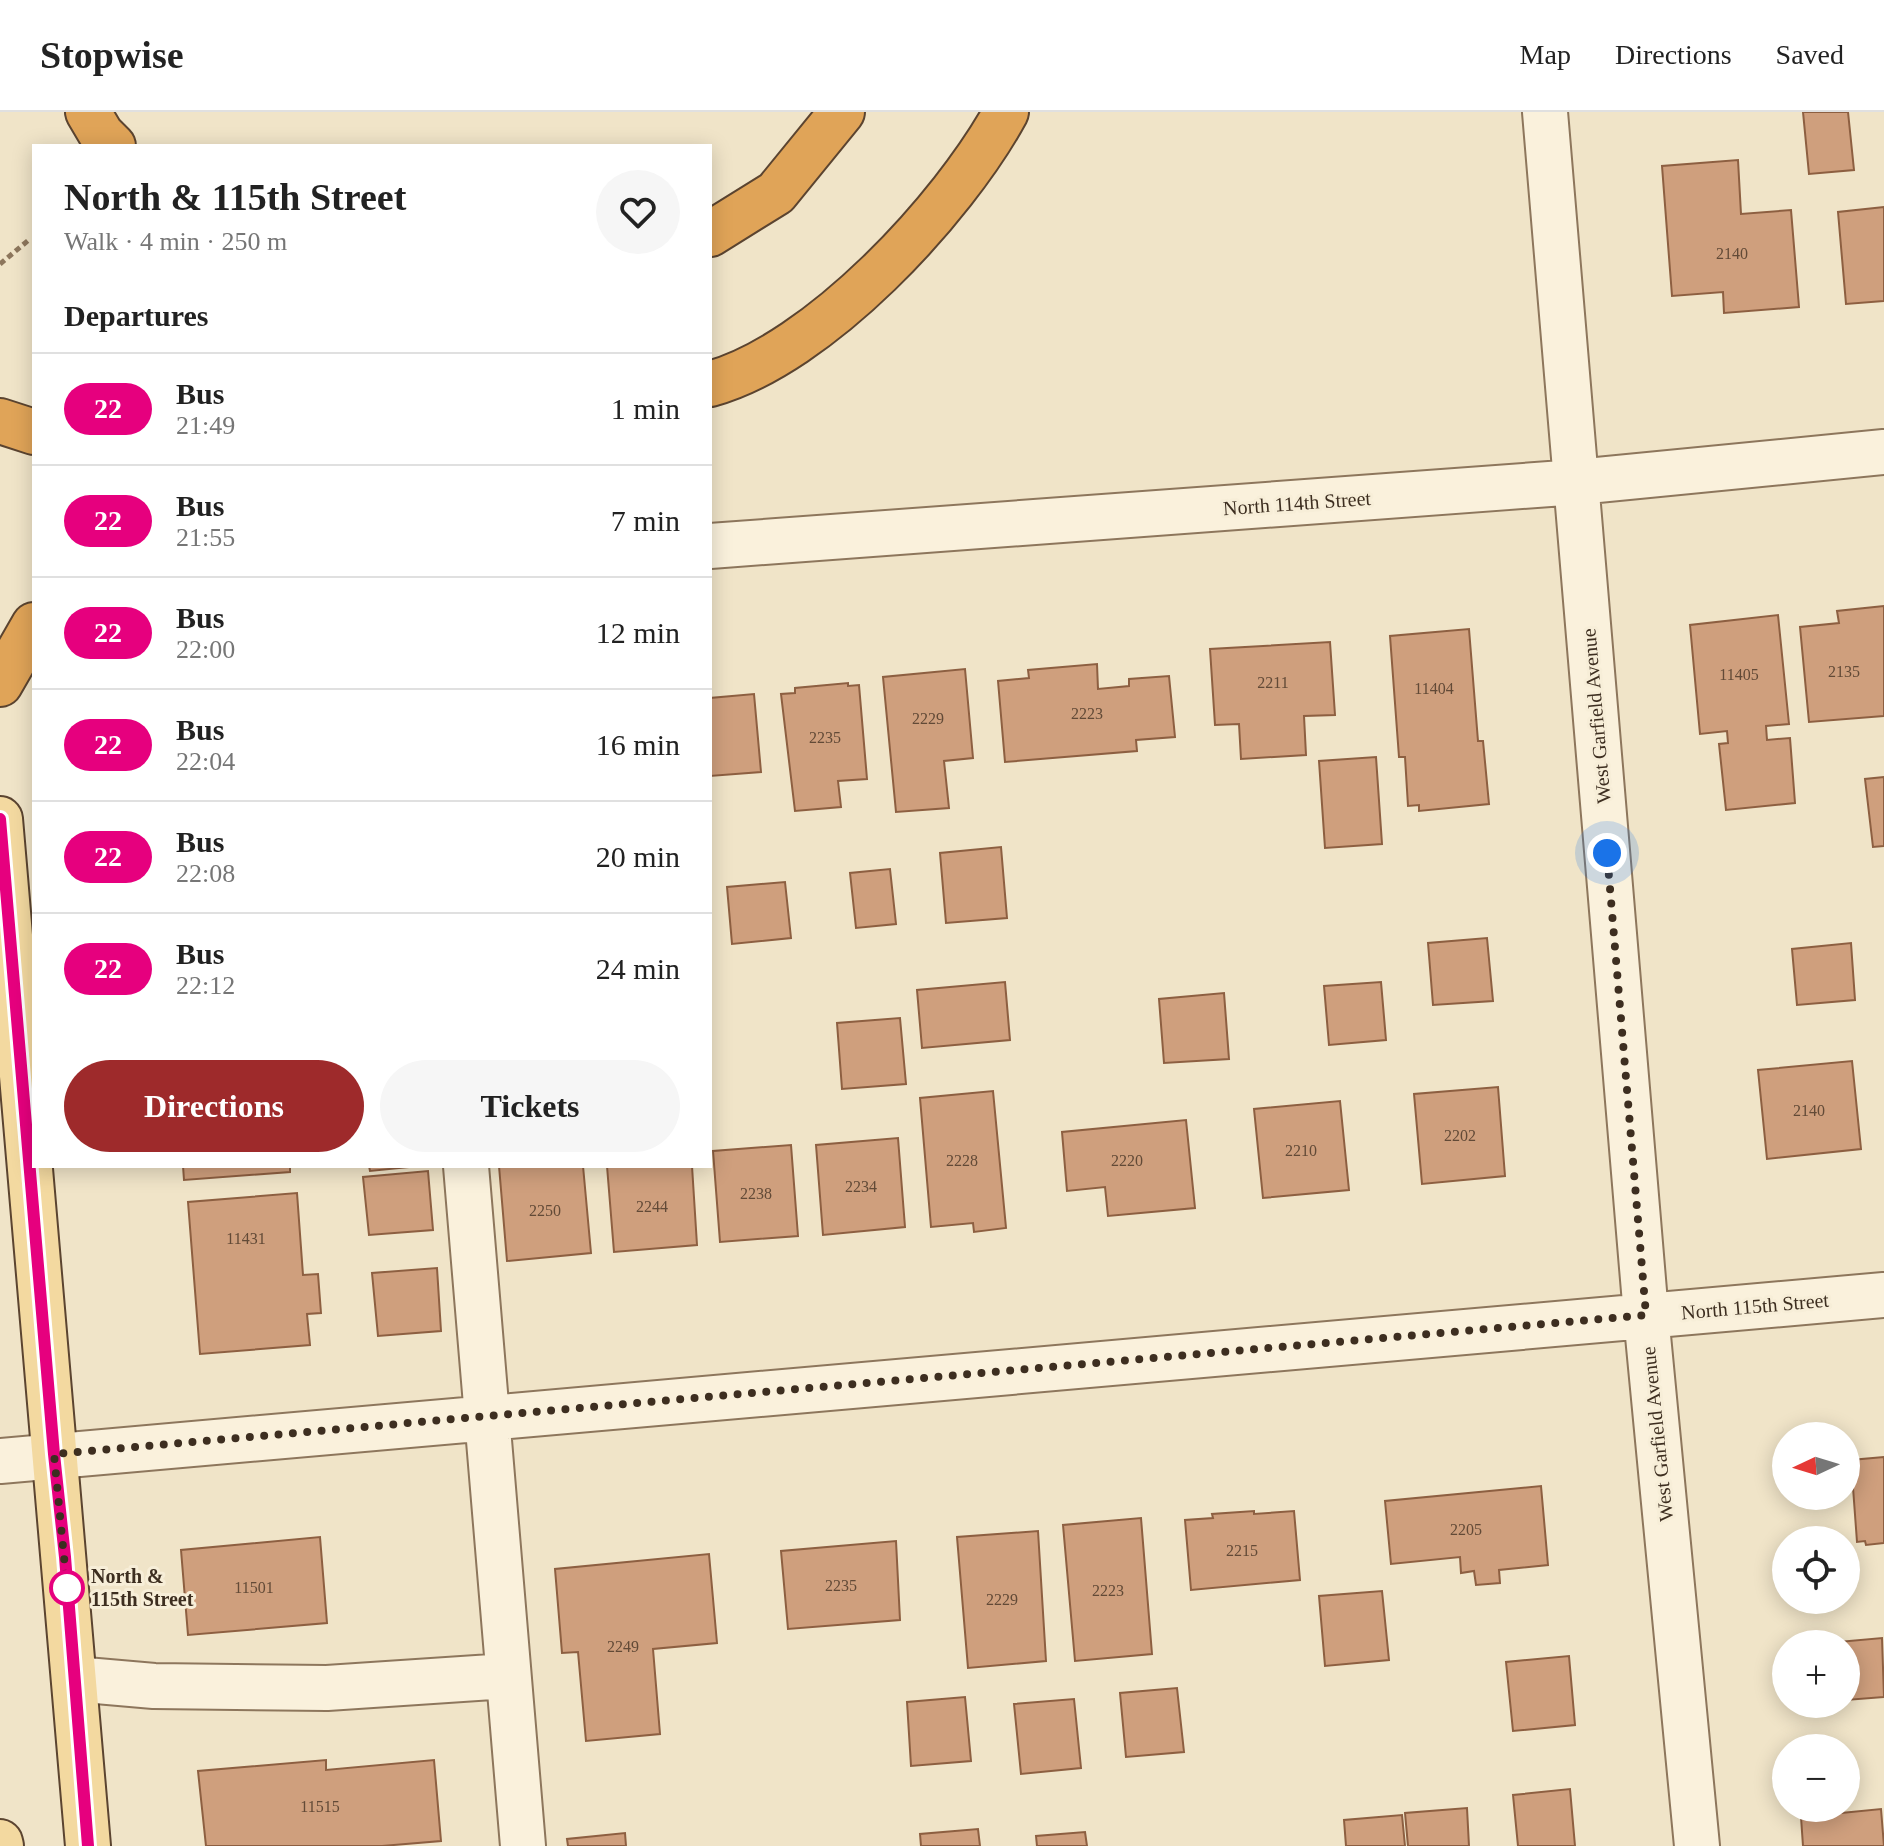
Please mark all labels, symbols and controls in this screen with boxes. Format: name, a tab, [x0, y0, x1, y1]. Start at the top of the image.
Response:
text: Stopwise	[40, 34, 184, 76]
text: Map	[1520, 39, 1571, 70]
text: Directions	[1615, 39, 1732, 70]
text: Saved	[1776, 39, 1844, 70]
button: heart	[596, 170, 680, 254]
text: North & 115th Street	[64, 176, 406, 218]
text: Walk · 4 min · 250 m	[64, 227, 287, 256]
house number: 2140	[1716, 245, 1748, 262]
text: Departures	[64, 299, 208, 332]
text: Bus	[176, 377, 224, 410]
text: 1 min	[611, 392, 680, 425]
text: 22	[94, 393, 122, 424]
text: 21:49	[176, 411, 235, 440]
street label: North 114th Street	[1222, 487, 1372, 519]
text: Bus	[176, 489, 224, 522]
text: 7 min	[611, 504, 680, 537]
text: 22	[94, 505, 122, 536]
text: 21:55	[176, 523, 235, 552]
text: Bus	[176, 601, 224, 634]
text: 12 min	[596, 616, 680, 649]
text: 22	[94, 617, 122, 648]
street label: West Garfield Avenue	[1577, 627, 1615, 804]
text: 22:00	[176, 635, 235, 664]
house number: 2135	[1828, 663, 1860, 680]
house number: 11405	[1719, 666, 1759, 683]
house number: 2211	[1257, 674, 1289, 691]
house number: 11404	[1414, 680, 1454, 697]
house number: 2223	[1071, 705, 1103, 722]
house number: 2229	[912, 710, 944, 727]
text: Bus	[176, 713, 224, 746]
text: 16 min	[596, 728, 680, 761]
text: 22	[94, 729, 122, 760]
house number: 2235	[809, 729, 841, 746]
text: 22:04	[176, 747, 235, 776]
text: Bus	[176, 825, 224, 858]
your location	[1587, 833, 1627, 873]
text: 20 min	[596, 840, 680, 873]
text: 22	[94, 841, 122, 872]
text: 22:08	[176, 859, 235, 888]
text: Bus	[176, 937, 224, 970]
text: 24 min	[596, 952, 680, 985]
text: 22	[94, 953, 122, 984]
text: 22:12	[176, 971, 235, 1000]
button: Directions	[64, 1060, 364, 1152]
button: Tickets	[380, 1060, 680, 1152]
house number: 2140	[1793, 1102, 1825, 1119]
house number: 2202	[1444, 1127, 1476, 1144]
house number: 2210	[1285, 1142, 1317, 1159]
house number: 2228	[946, 1152, 978, 1169]
house number: 2220	[1111, 1152, 1143, 1169]
house number: 2234	[845, 1178, 877, 1195]
house number: 2238	[740, 1185, 772, 1202]
house number: 2244	[636, 1198, 668, 1215]
house number: 2250	[529, 1202, 561, 1219]
house number: 11431	[226, 1230, 266, 1247]
street label: North 115th Street	[1680, 1289, 1830, 1323]
street label: West Garfield Avenue	[1637, 1345, 1677, 1523]
north arrow	[1772, 1422, 1860, 1510]
map controls	[1772, 1422, 1860, 1822]
house number: 2205	[1450, 1521, 1482, 1538]
button: locate	[1772, 1526, 1860, 1614]
house number: 2215	[1226, 1542, 1258, 1559]
place label: North & 115th Street	[91, 1565, 194, 1610]
marker: North & 115th Street	[50, 1571, 84, 1605]
house number: 2235	[825, 1577, 857, 1594]
house number: 11501	[234, 1579, 274, 1596]
house number: 2223	[1092, 1582, 1124, 1599]
house number: 2229	[986, 1591, 1018, 1608]
button: +	[1772, 1630, 1860, 1718]
house number: 2249	[607, 1638, 639, 1655]
button: −	[1772, 1734, 1860, 1822]
house number: 11515	[300, 1798, 340, 1815]

